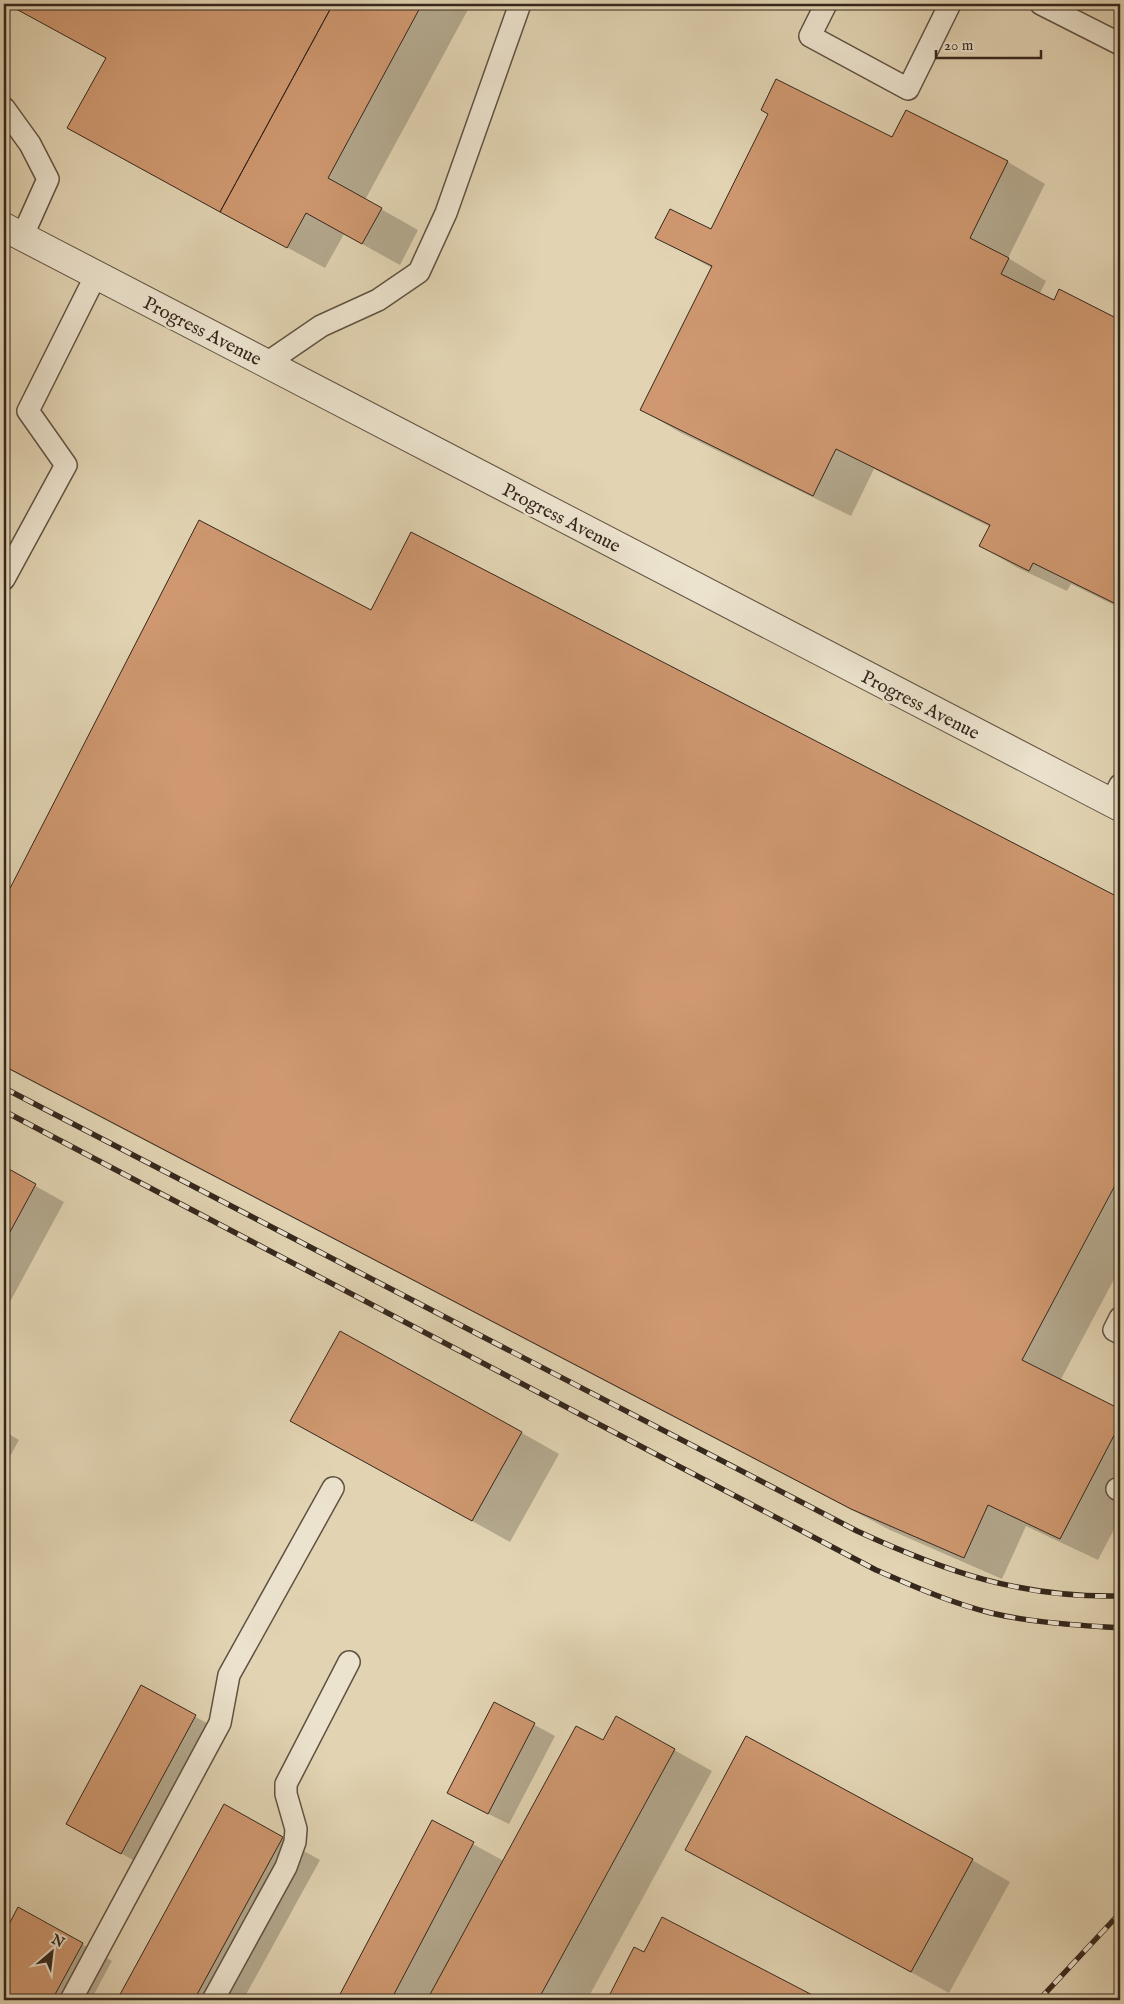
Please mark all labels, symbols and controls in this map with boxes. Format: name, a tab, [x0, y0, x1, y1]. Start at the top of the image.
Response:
scale bar	[936, 28, 1042, 60]
text: 20 m	[944, 36, 974, 55]
street label: Progress Avenue	[139, 292, 266, 372]
street label: Progress Avenue	[498, 479, 625, 559]
street label: Progress Avenue	[857, 666, 984, 746]
north arrow	[28, 1926, 78, 1976]
text: N	[47, 1930, 67, 1952]

